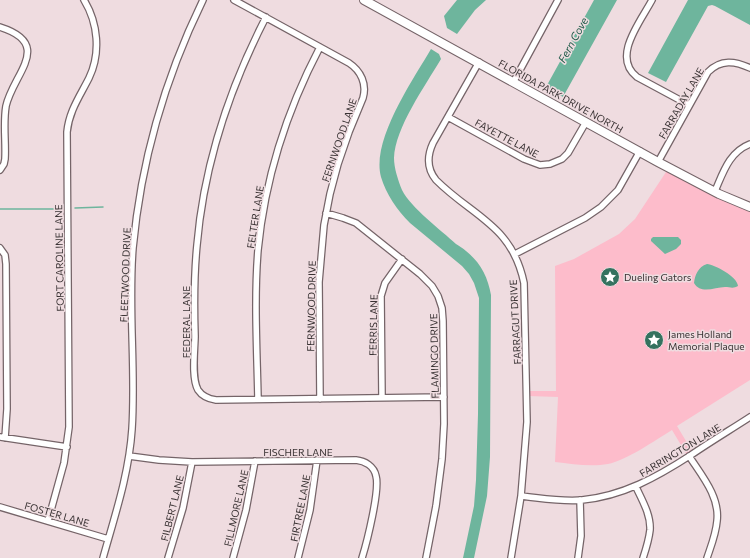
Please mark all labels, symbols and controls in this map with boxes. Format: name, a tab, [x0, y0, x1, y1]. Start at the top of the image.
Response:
water label: Fern Cove	[555, 15, 590, 65]
street label: FLORIDA PARK DRIVE NORTH	[497, 57, 625, 135]
street label: FARRADAY LANE	[656, 65, 706, 141]
street label: FERNWOOD LANE	[319, 97, 359, 183]
street label: FAYETTE LANE	[473, 116, 541, 160]
street label: FELTER LANE	[244, 185, 266, 249]
street label: FORT CAROLINE LANE	[52, 204, 66, 312]
street label: FLEETWOOD DRIVE	[117, 227, 133, 323]
street label: FERNWOOD DRIVE	[304, 260, 318, 352]
place icon: Dueling Gators	[599, 266, 621, 288]
place label: Dueling Gators	[624, 271, 692, 283]
street label: FARRAGUT DRIVE	[507, 279, 523, 365]
street label: FEDERAL LANE	[180, 286, 192, 358]
street label: FERRIS LANE	[366, 294, 380, 356]
street label: FLAMINGO DRIVE	[427, 313, 441, 399]
place label: James Holland Memorial Plaque	[668, 328, 745, 352]
place icon: James Holland Memorial Plaque	[643, 329, 665, 351]
street label: FARRINGTON LANE	[637, 421, 723, 479]
street label: FISCHER LANE	[263, 446, 333, 458]
street label: FILLMORE LANE	[221, 469, 251, 547]
street label: FIRTREE LANE	[288, 473, 312, 543]
street label: FILBERT LANE	[158, 474, 186, 542]
street label: FOSTER LANE	[23, 499, 91, 529]

